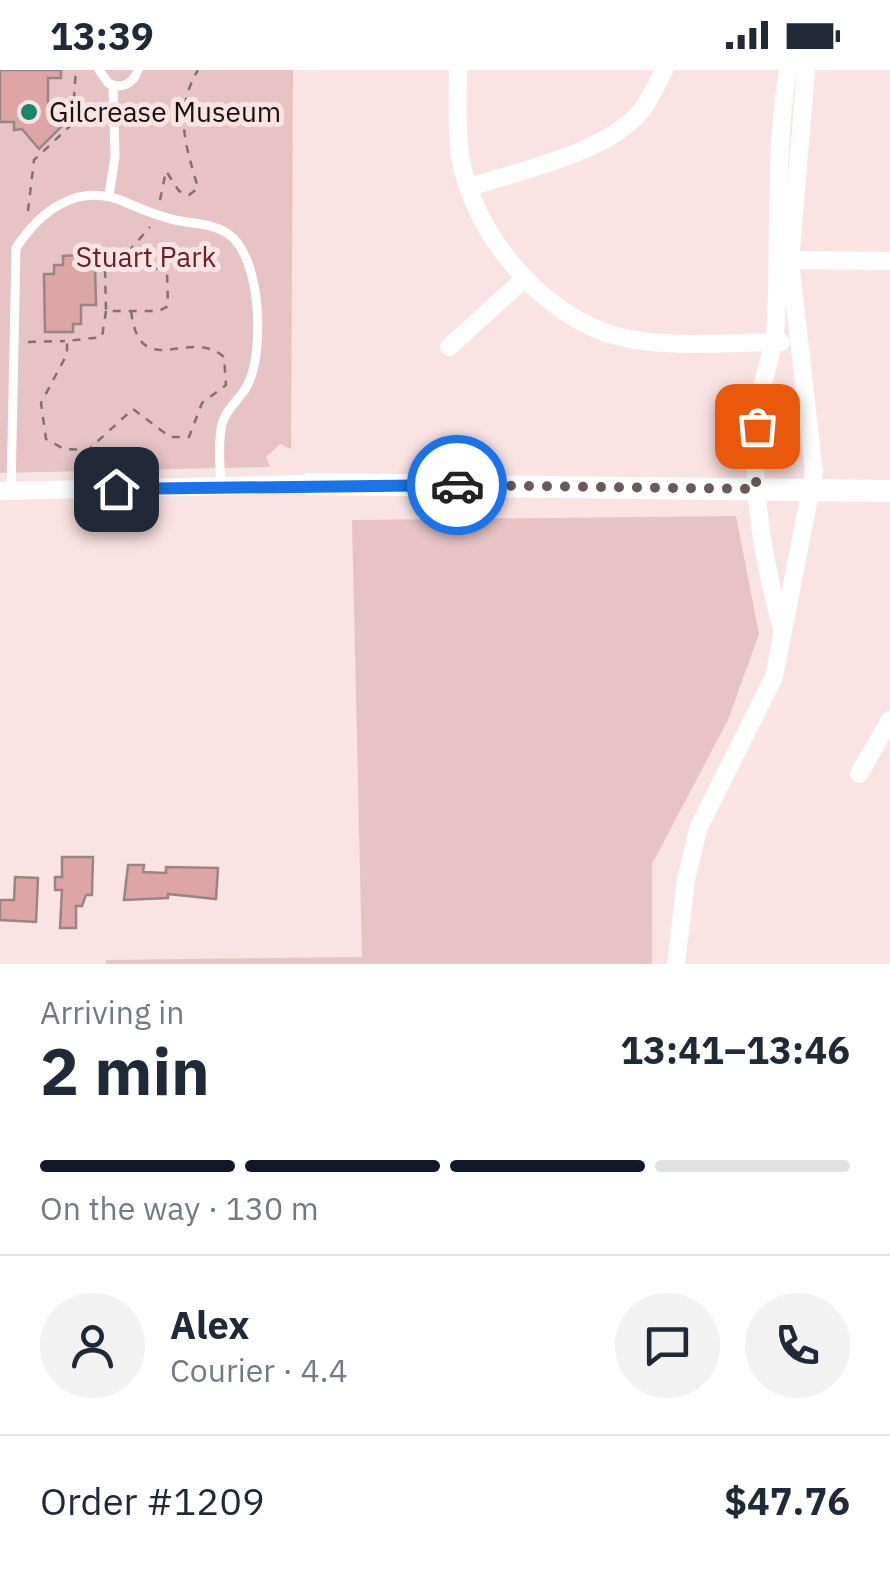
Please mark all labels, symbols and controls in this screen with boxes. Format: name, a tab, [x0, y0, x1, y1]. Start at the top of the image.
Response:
text: 13:39	[50, 11, 154, 60]
place label: Gilcrease Museum	[49, 93, 281, 130]
marker: Gilcrease Museum	[18, 101, 40, 123]
park label: Stuart Park	[76, 238, 216, 275]
pin	[715, 384, 800, 469]
icon: bag	[730, 399, 785, 454]
courier	[407, 435, 507, 535]
pin	[74, 447, 159, 532]
icon: car	[430, 458, 485, 513]
icon: home	[89, 462, 144, 517]
text: Arriving in	[40, 991, 185, 1033]
text: 13:41–13:46	[620, 1025, 850, 1074]
text: 2 min	[40, 1028, 210, 1113]
text: On the way · 130 m	[40, 1187, 319, 1229]
button: person	[40, 1293, 145, 1398]
button: chat	[615, 1293, 720, 1398]
button: phone	[745, 1293, 850, 1398]
text: Alex	[170, 1300, 250, 1349]
text: Courier · 4.4	[170, 1349, 348, 1391]
text: Order #1209	[40, 1476, 265, 1525]
text: $47.76	[724, 1476, 850, 1525]

